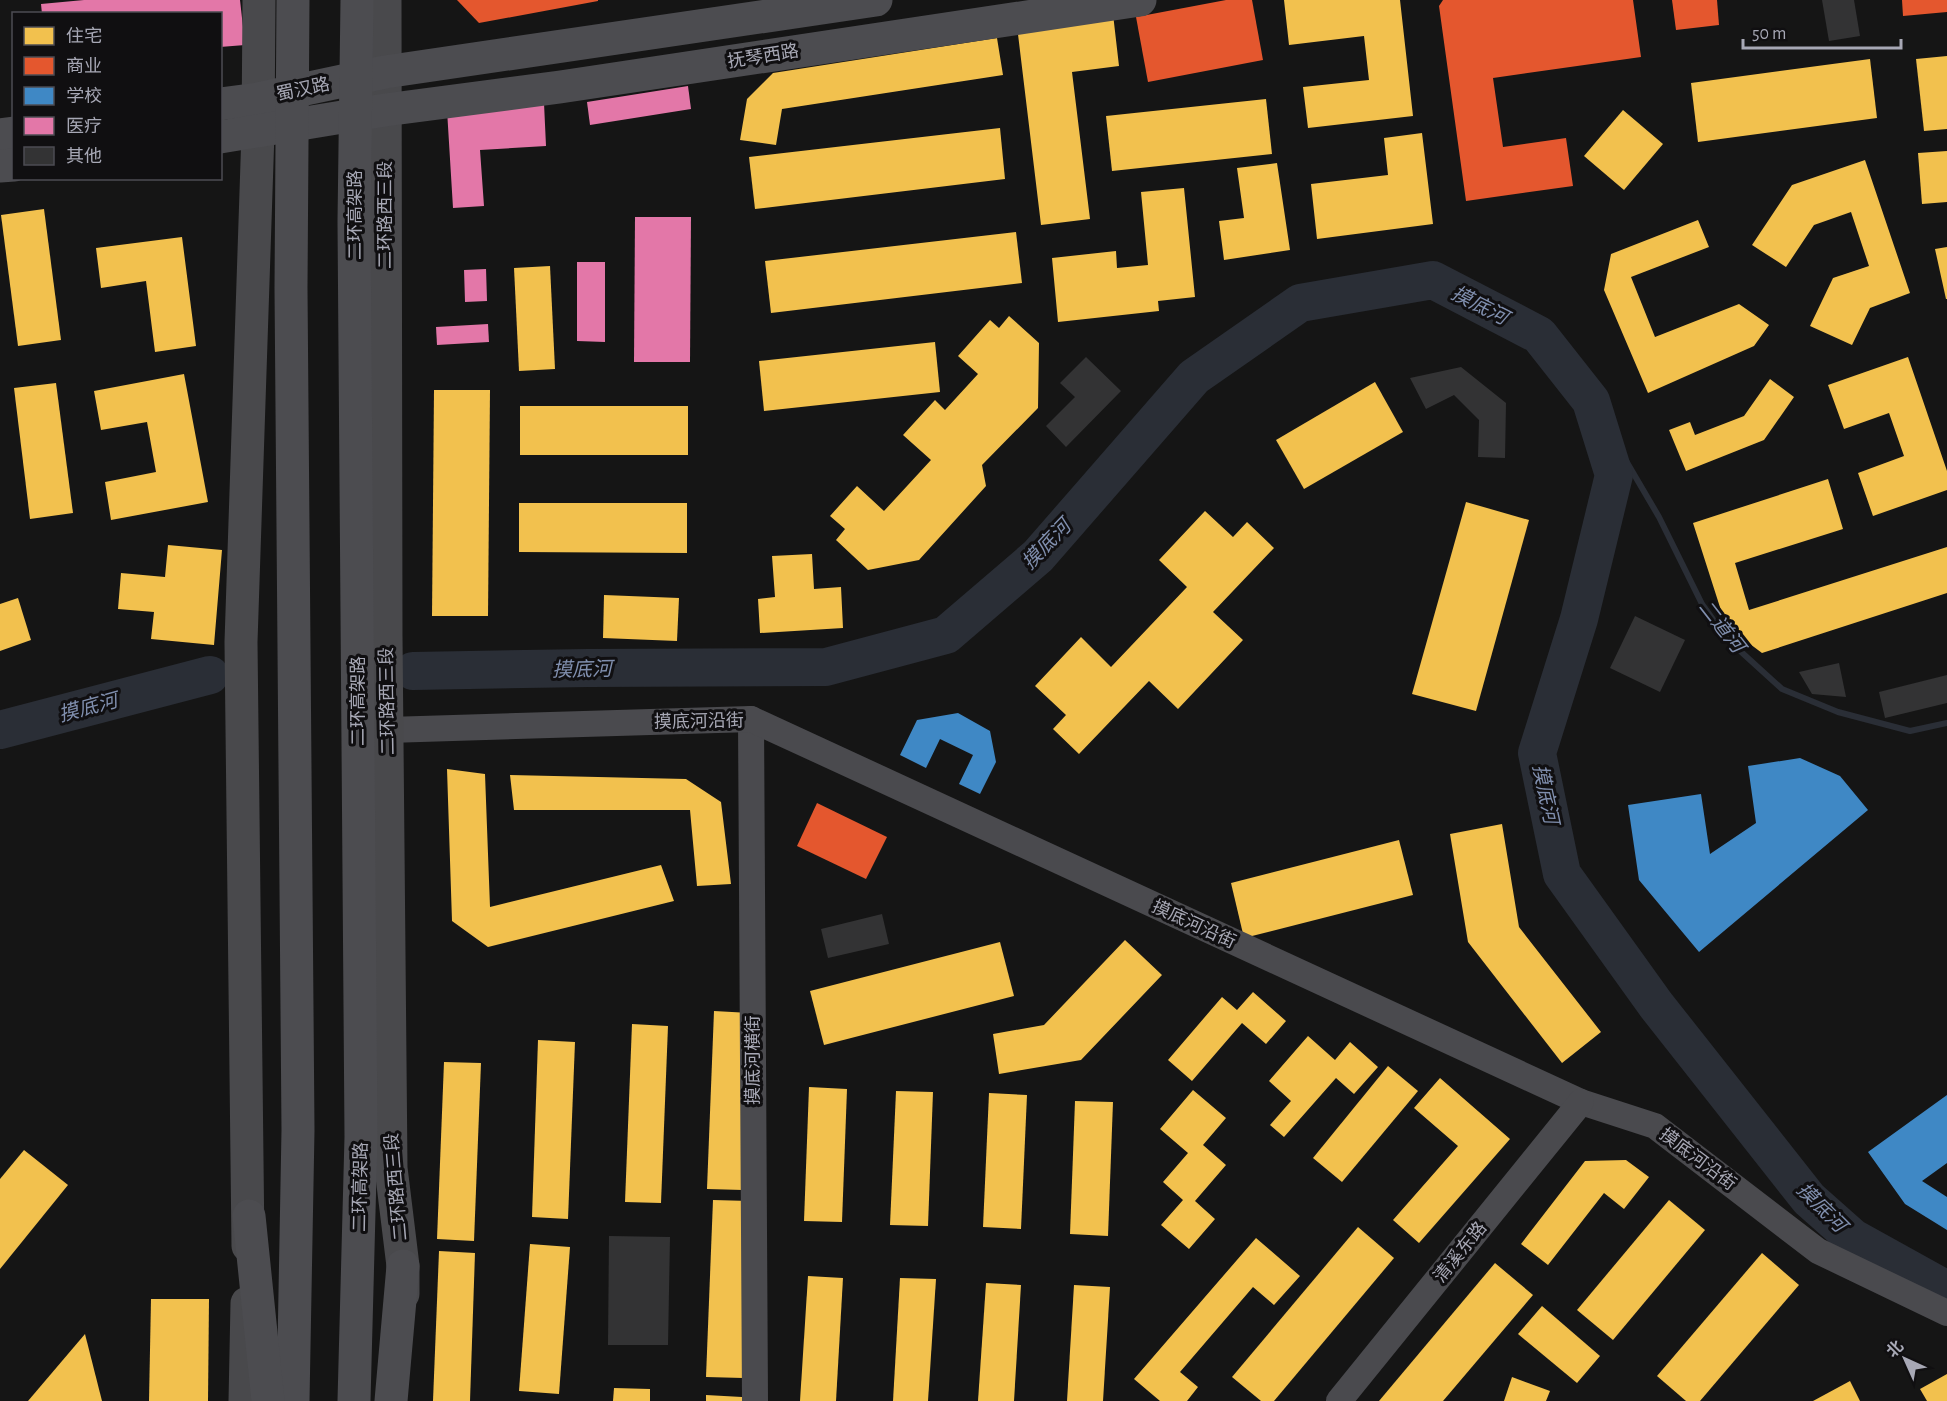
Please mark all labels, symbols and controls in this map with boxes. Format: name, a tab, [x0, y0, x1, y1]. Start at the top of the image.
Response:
legend	[12, 12, 222, 180]
scale bar	[1743, 12, 1900, 50]
text: 50 m	[1752, 25, 1786, 43]
text: 住宅	[66, 26, 102, 46]
street label: 抚琴西路	[726, 40, 800, 72]
text: 商业	[66, 56, 102, 76]
street label: 蜀汉路	[275, 74, 331, 104]
text: 学校	[66, 86, 102, 106]
text: 医疗	[66, 116, 102, 136]
text: 其他	[66, 146, 102, 166]
street label: 二环路西三段	[375, 161, 395, 269]
street label: 二环高架路	[345, 170, 365, 260]
water label: 摸底河	[1448, 282, 1515, 330]
water label: 摸底河	[1018, 513, 1078, 573]
water label: 二道河	[1695, 596, 1751, 660]
street label: 二环路西三段	[376, 647, 398, 755]
street label: 二环高架路	[348, 656, 368, 746]
water label: 摸底河	[552, 658, 616, 681]
water label: 摸底河	[56, 689, 124, 725]
street label: 摸底河沿街	[654, 710, 744, 732]
water label: 摸底河	[1529, 763, 1563, 830]
street label: 摸底河沿街	[1149, 896, 1239, 952]
street label: 摸底河横街	[743, 1015, 763, 1105]
street label: 摸底河沿街	[1656, 1124, 1740, 1194]
street label: 二环路西三段	[381, 1132, 411, 1242]
street label: 二环高架路	[349, 1142, 371, 1232]
water label: 摸底河	[1793, 1179, 1853, 1239]
street label: 清溪东路	[1430, 1218, 1490, 1286]
north arrow	[1875, 1329, 1935, 1389]
text: 北	[1883, 1337, 1906, 1360]

